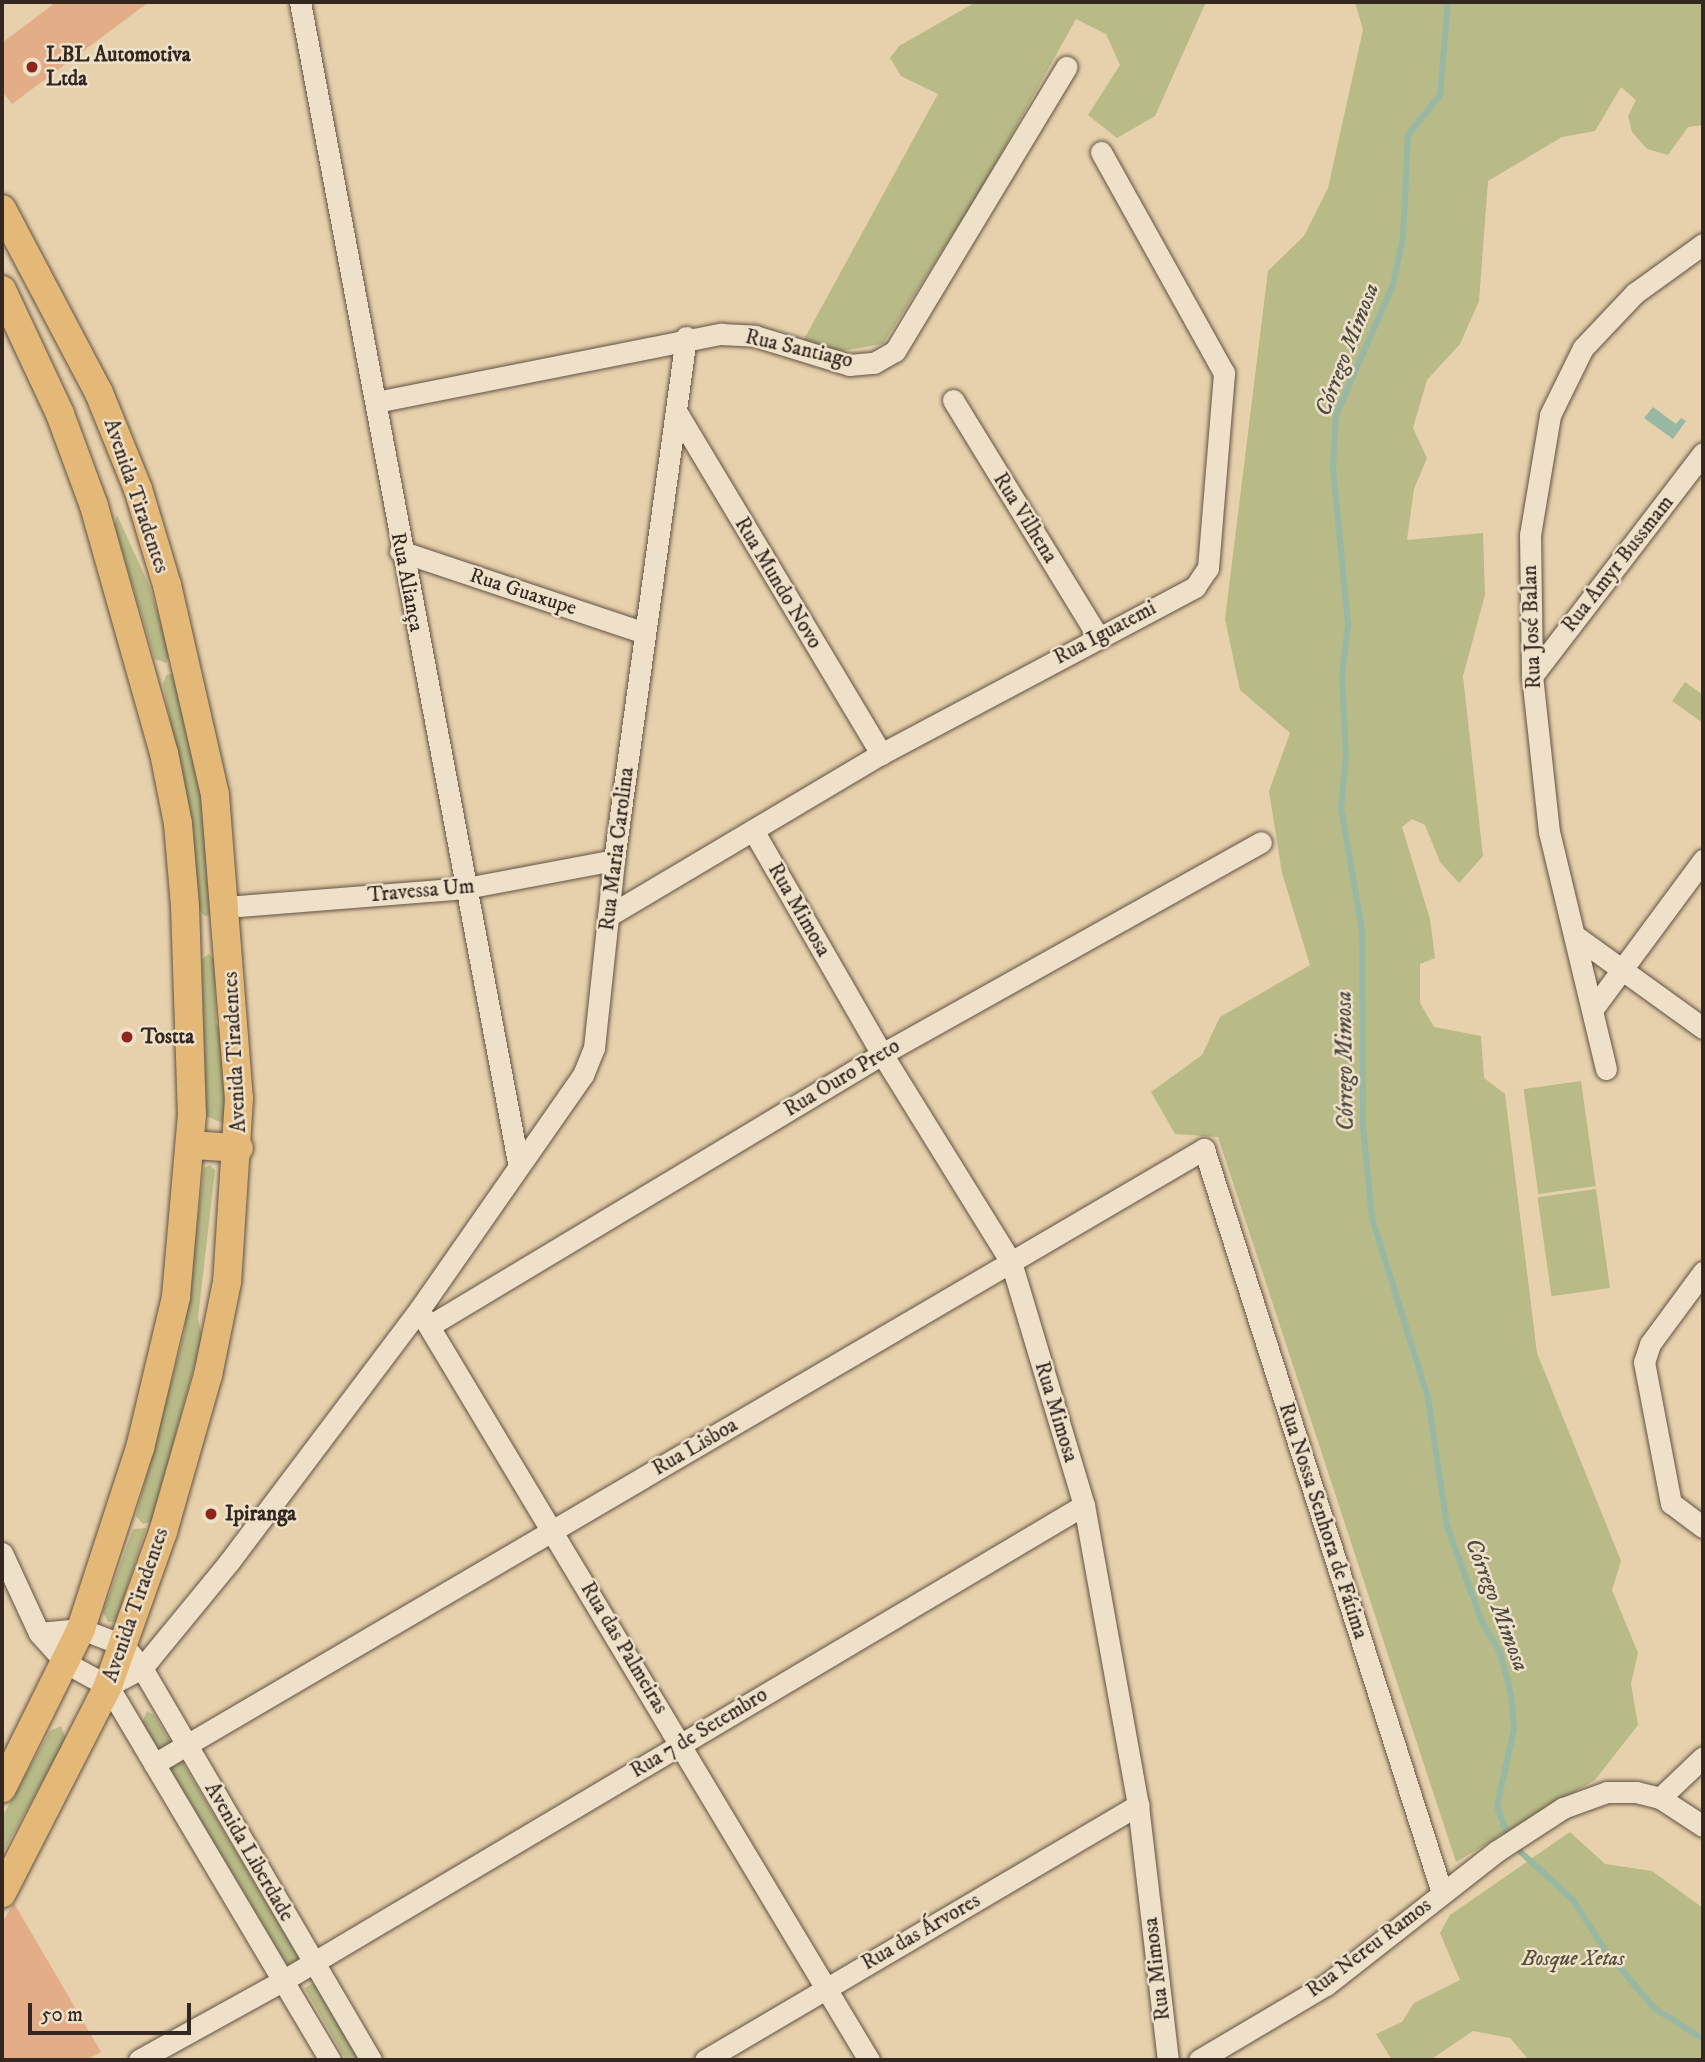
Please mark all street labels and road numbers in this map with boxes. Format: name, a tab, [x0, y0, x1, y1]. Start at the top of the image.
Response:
street label: Rua Santiago	[743, 324, 855, 374]
street label: Avenida Tiradentes	[98, 416, 174, 576]
street label: Rua Vilhena	[987, 468, 1063, 568]
street label: Rua Amyr Bussmam	[1557, 491, 1679, 637]
street label: Rua Mundo Novo	[729, 513, 827, 653]
street label: Rua Aliança	[385, 530, 429, 634]
street label: Rua Guaxupe	[466, 563, 580, 621]
street label: Rua José Balan	[1517, 564, 1547, 690]
street label: Rua Iguatemi	[1050, 596, 1160, 670]
street label: Rua Maria Carolina	[594, 766, 640, 932]
street label: Rua Mimosa	[762, 859, 836, 961]
street label: Travessa Um	[366, 874, 476, 908]
street label: Avenida Tiradentes	[218, 971, 252, 1133]
street label: Rua Ouro Preto	[779, 1034, 905, 1122]
street label: Rua Mimosa	[1029, 1359, 1083, 1465]
street label: Rua Nossa Senhora de Fátima	[1273, 1400, 1373, 1642]
street label: Rua Lisboa	[648, 1413, 742, 1481]
street label: Avenida Tiradentes	[98, 1525, 174, 1685]
street label: Rua das Palmeiras	[575, 1577, 673, 1719]
street label: Rua 7 de Setembro	[626, 1682, 772, 1784]
street label: Avenida Liberdade	[199, 1778, 299, 1926]
street label: Rua das Árvores	[857, 1888, 985, 1976]
street label: Rua Nereu Ramos	[1302, 1893, 1436, 2003]
street label: Rua Mimosa	[1138, 1916, 1176, 2022]

